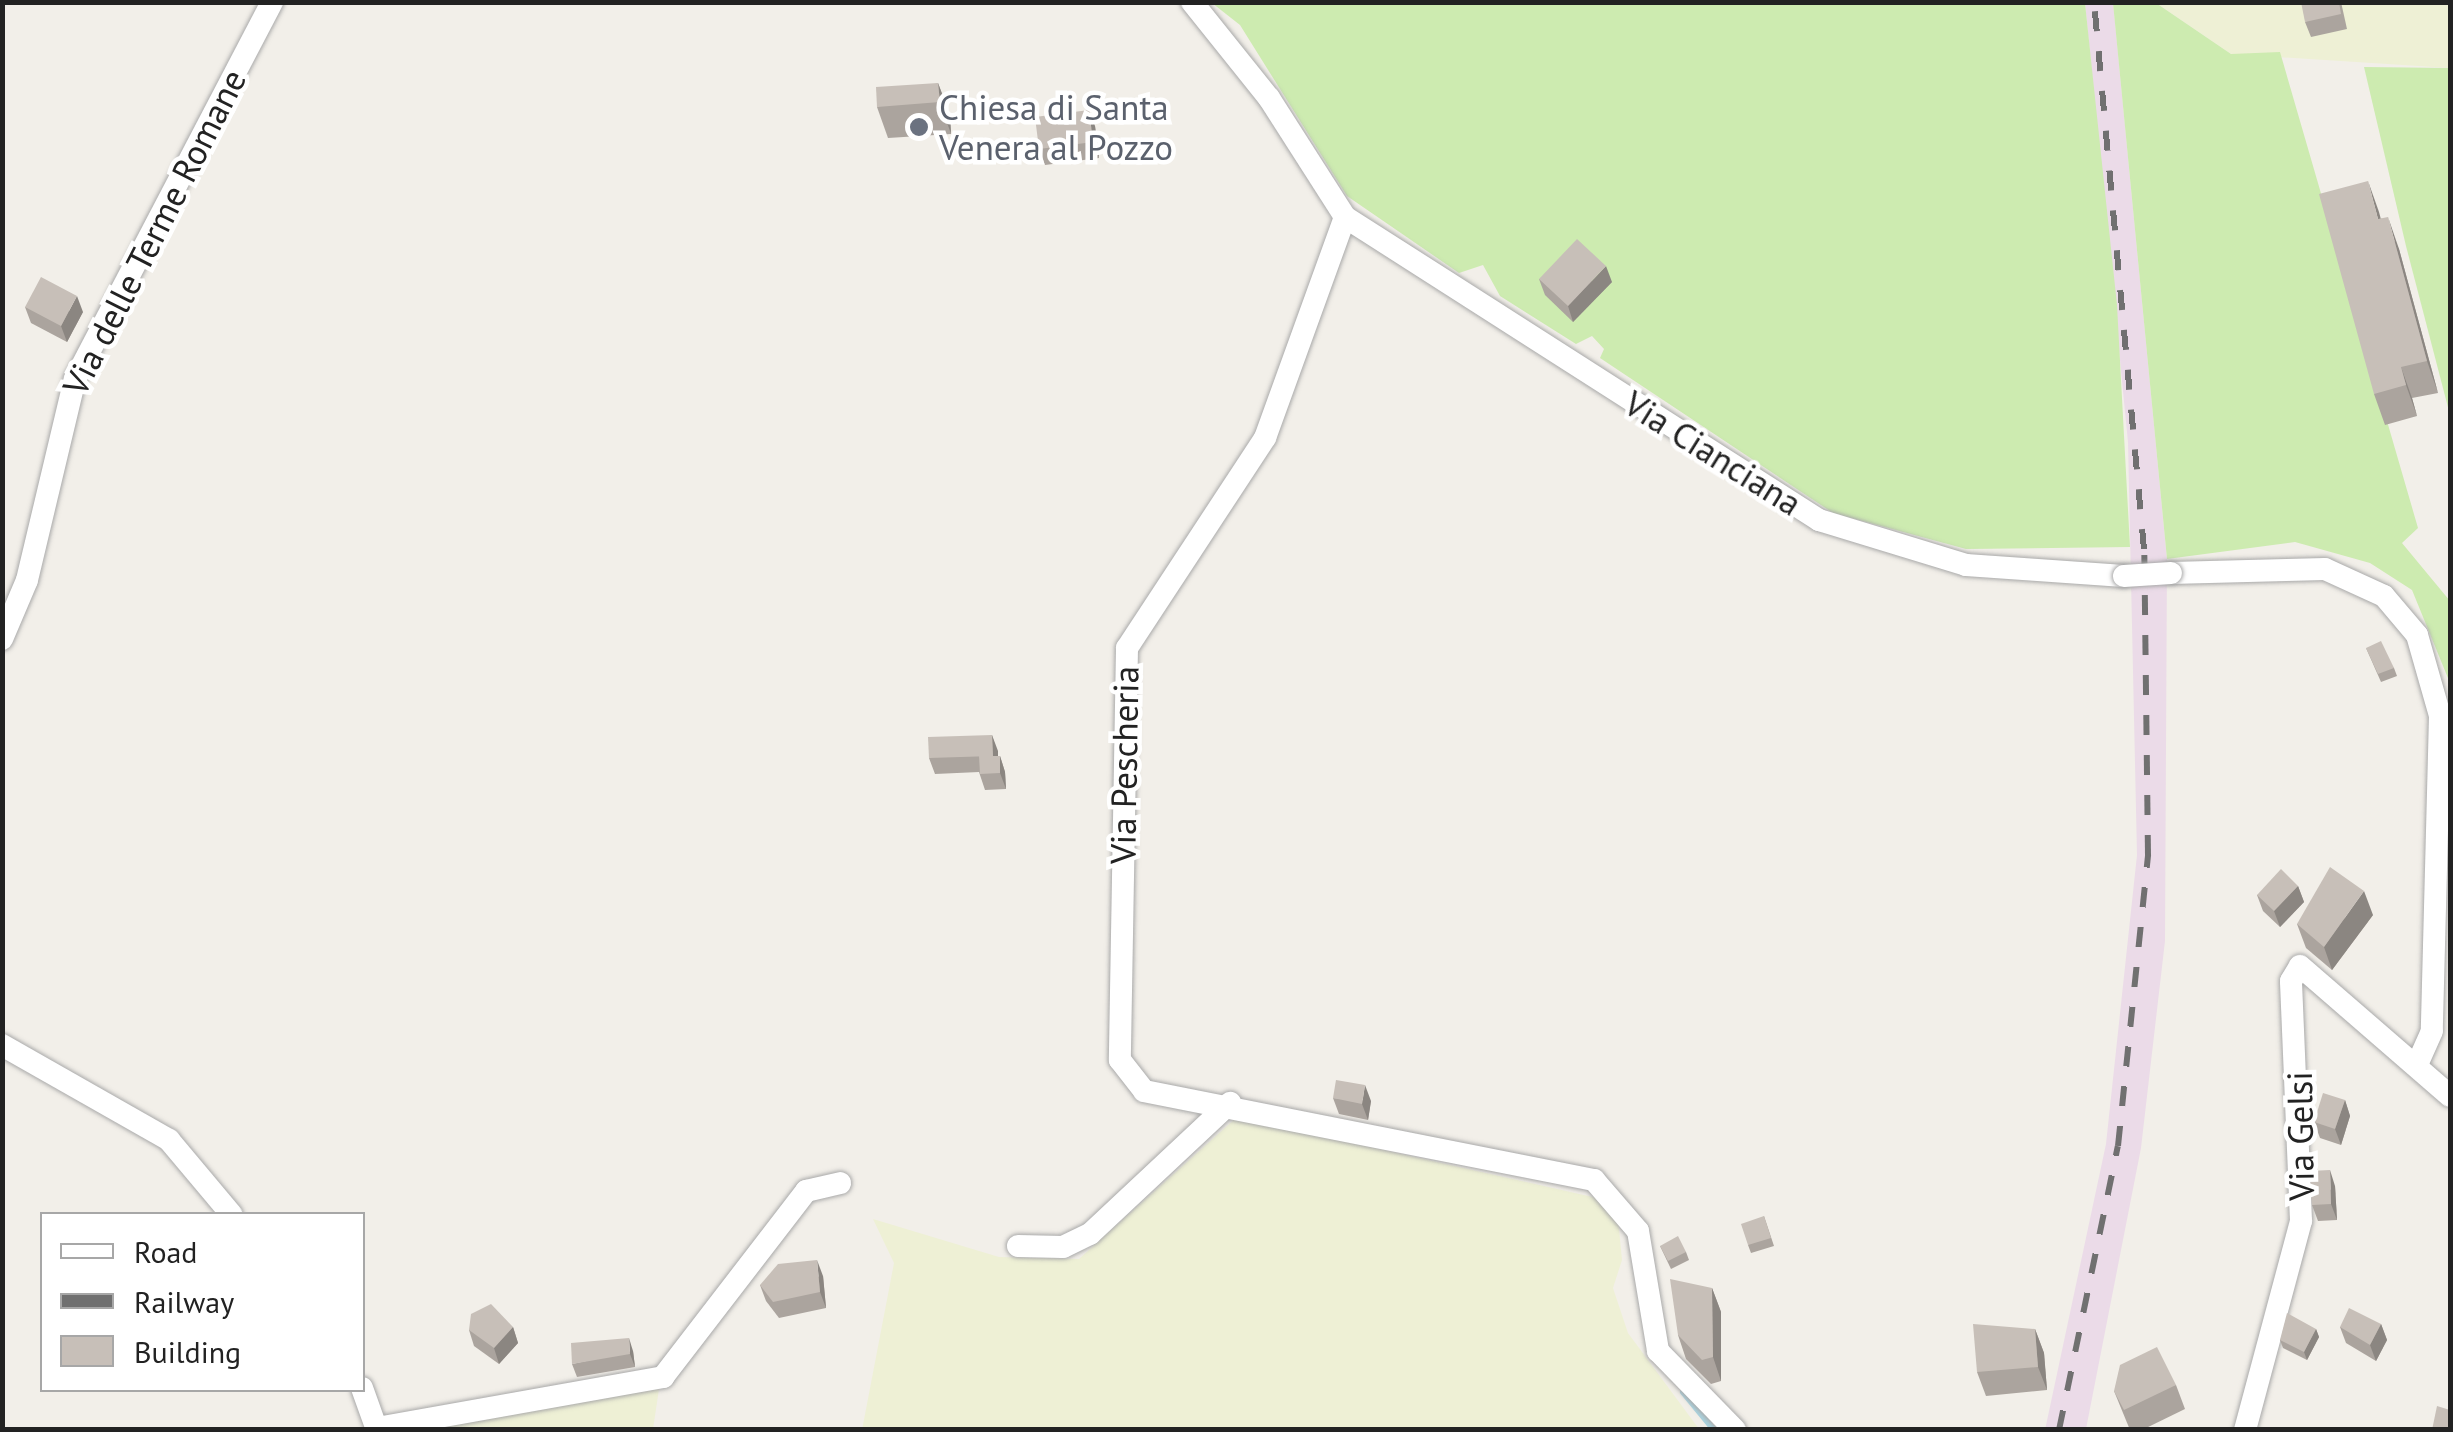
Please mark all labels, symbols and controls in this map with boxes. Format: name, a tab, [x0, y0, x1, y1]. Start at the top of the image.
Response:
street label: Via delle Terme Romane	[53, 62, 255, 402]
place label: Chiesa di Santa Venera al Pozzo	[939, 86, 1173, 168]
marker: Chiesa di Santa Venera al Pozzo	[908, 116, 930, 138]
street label: Via Cianciana	[1617, 382, 1809, 524]
street label: Via Pescheria	[1101, 666, 1147, 864]
street label: Via Gelsi	[2278, 1071, 2322, 1201]
legend	[40, 1212, 365, 1392]
text: Road	[134, 1232, 198, 1271]
text: Railway	[134, 1282, 234, 1321]
text: Building	[134, 1332, 241, 1371]

